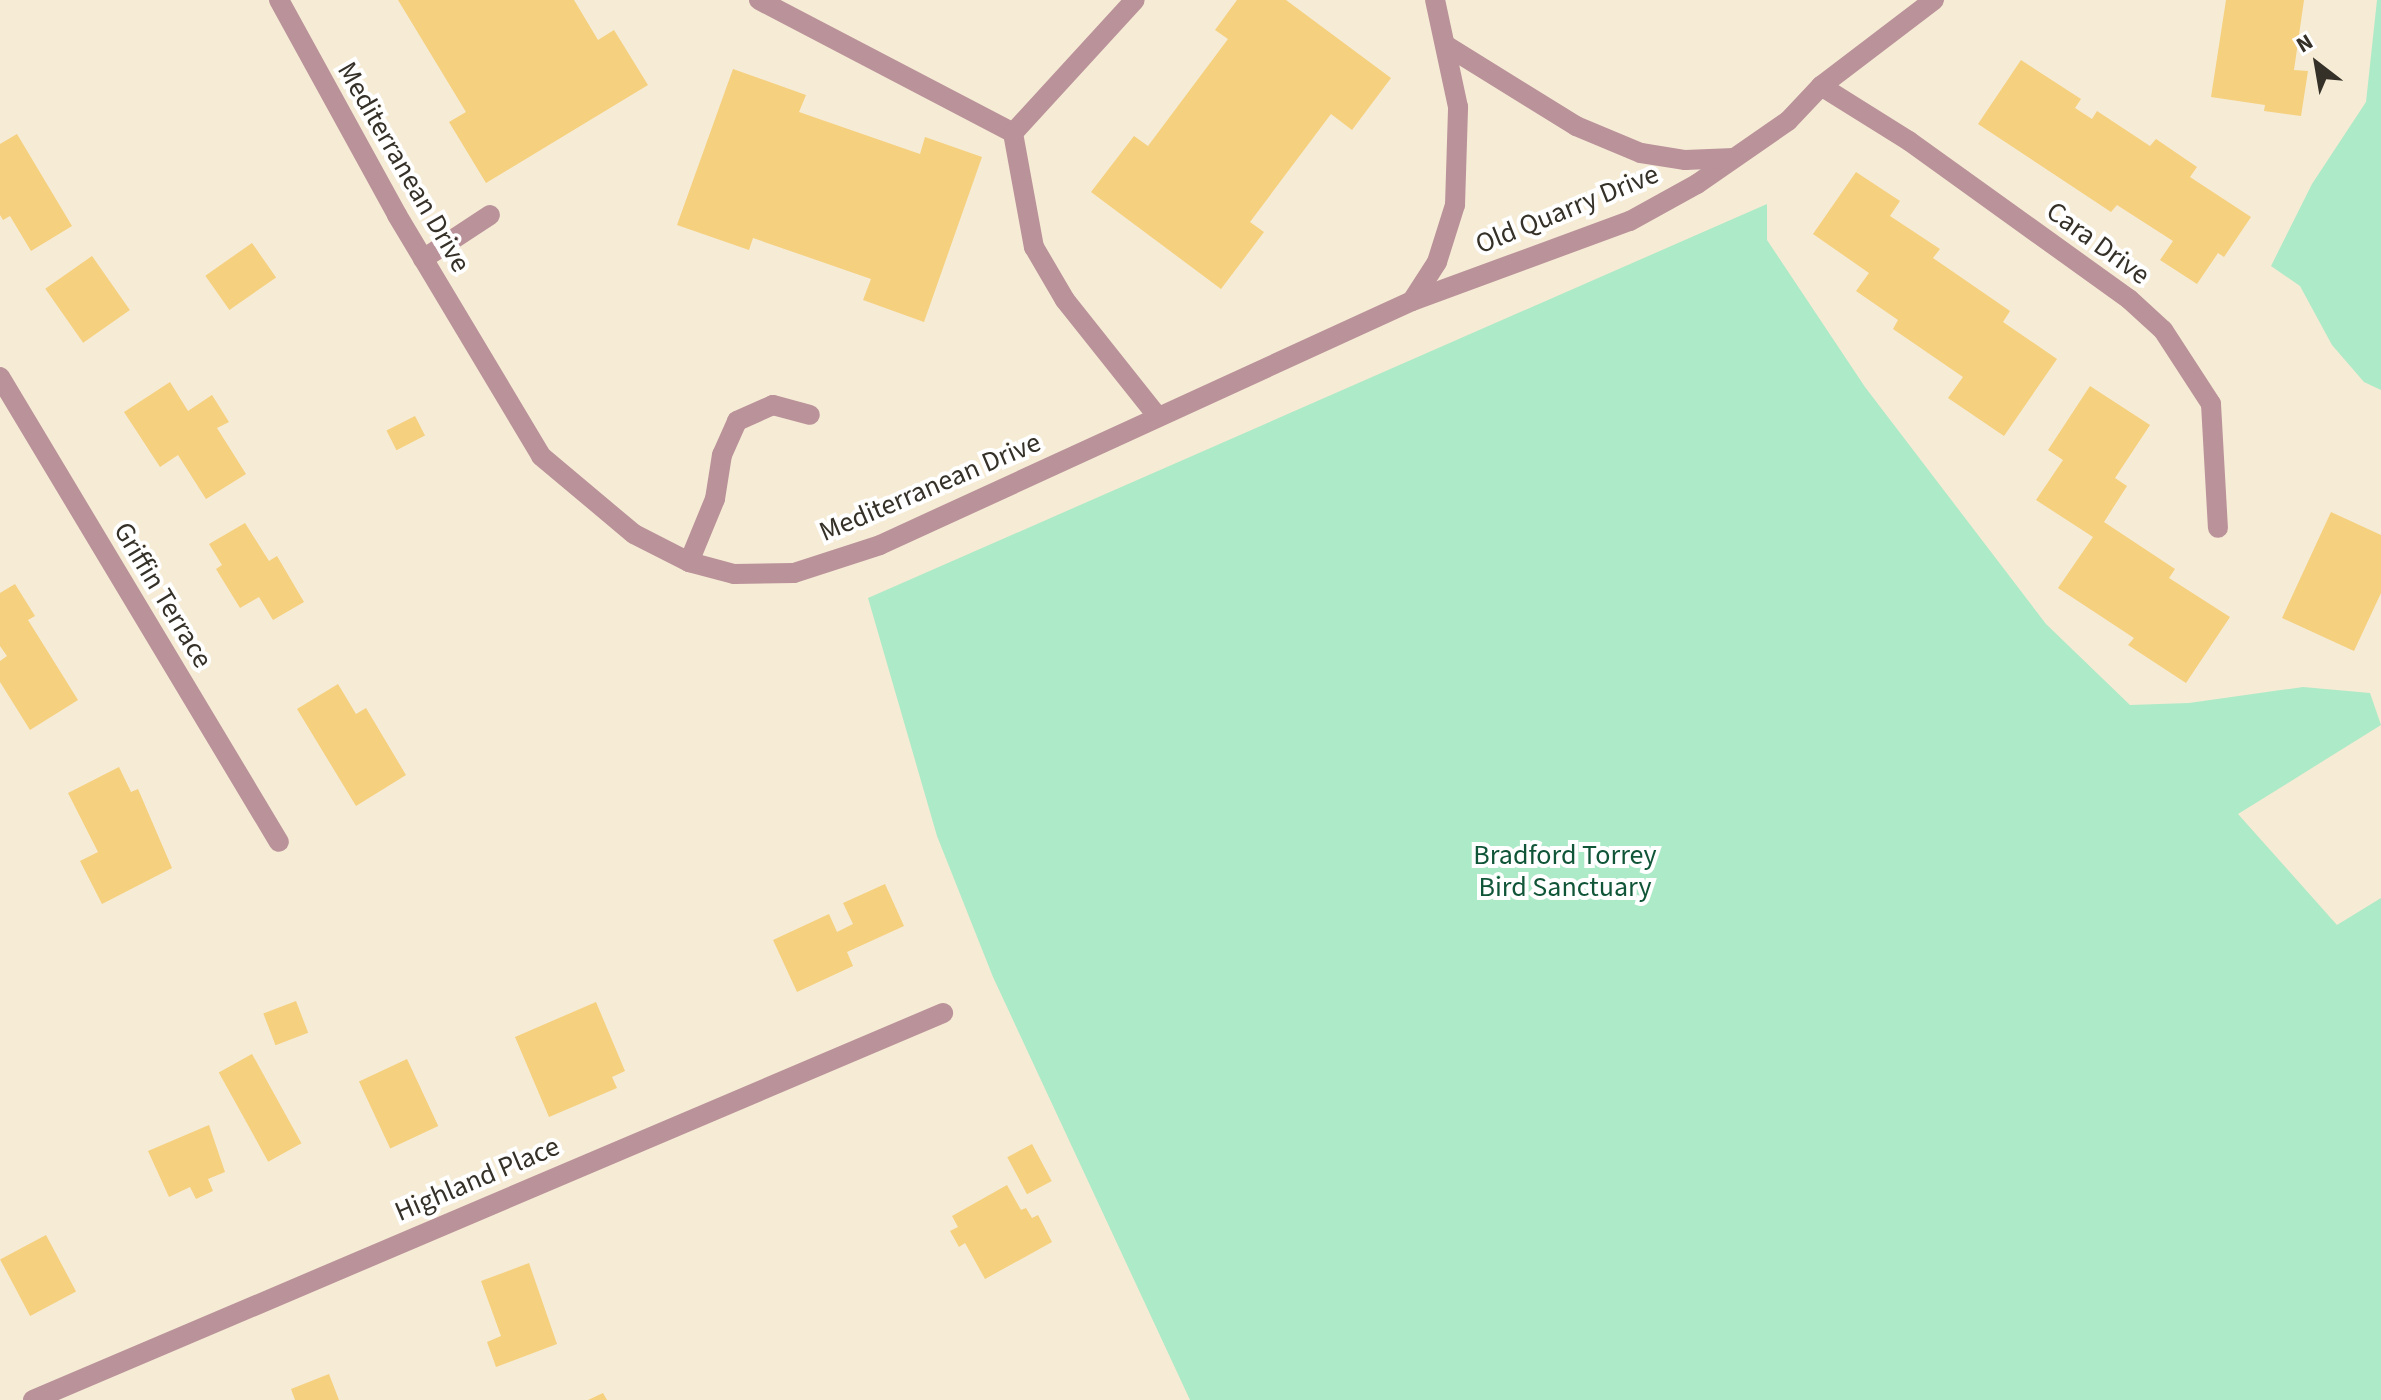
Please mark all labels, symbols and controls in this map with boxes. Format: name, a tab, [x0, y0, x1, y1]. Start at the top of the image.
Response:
north arrow	[2277, 24, 2357, 104]
text: N	[2290, 26, 2319, 61]
street label: Mediterranean Drive	[330, 56, 478, 278]
street label: Old Quarry Drive	[1471, 157, 1663, 261]
street label: Cara Drive	[2040, 194, 2156, 292]
street label: Mediterranean Drive	[814, 425, 1046, 549]
street label: Griffin Terrace	[106, 516, 220, 674]
park label: Bradford Torrey Bird Sanctuary	[1473, 838, 1657, 904]
street label: Highland Place	[390, 1129, 564, 1229]

